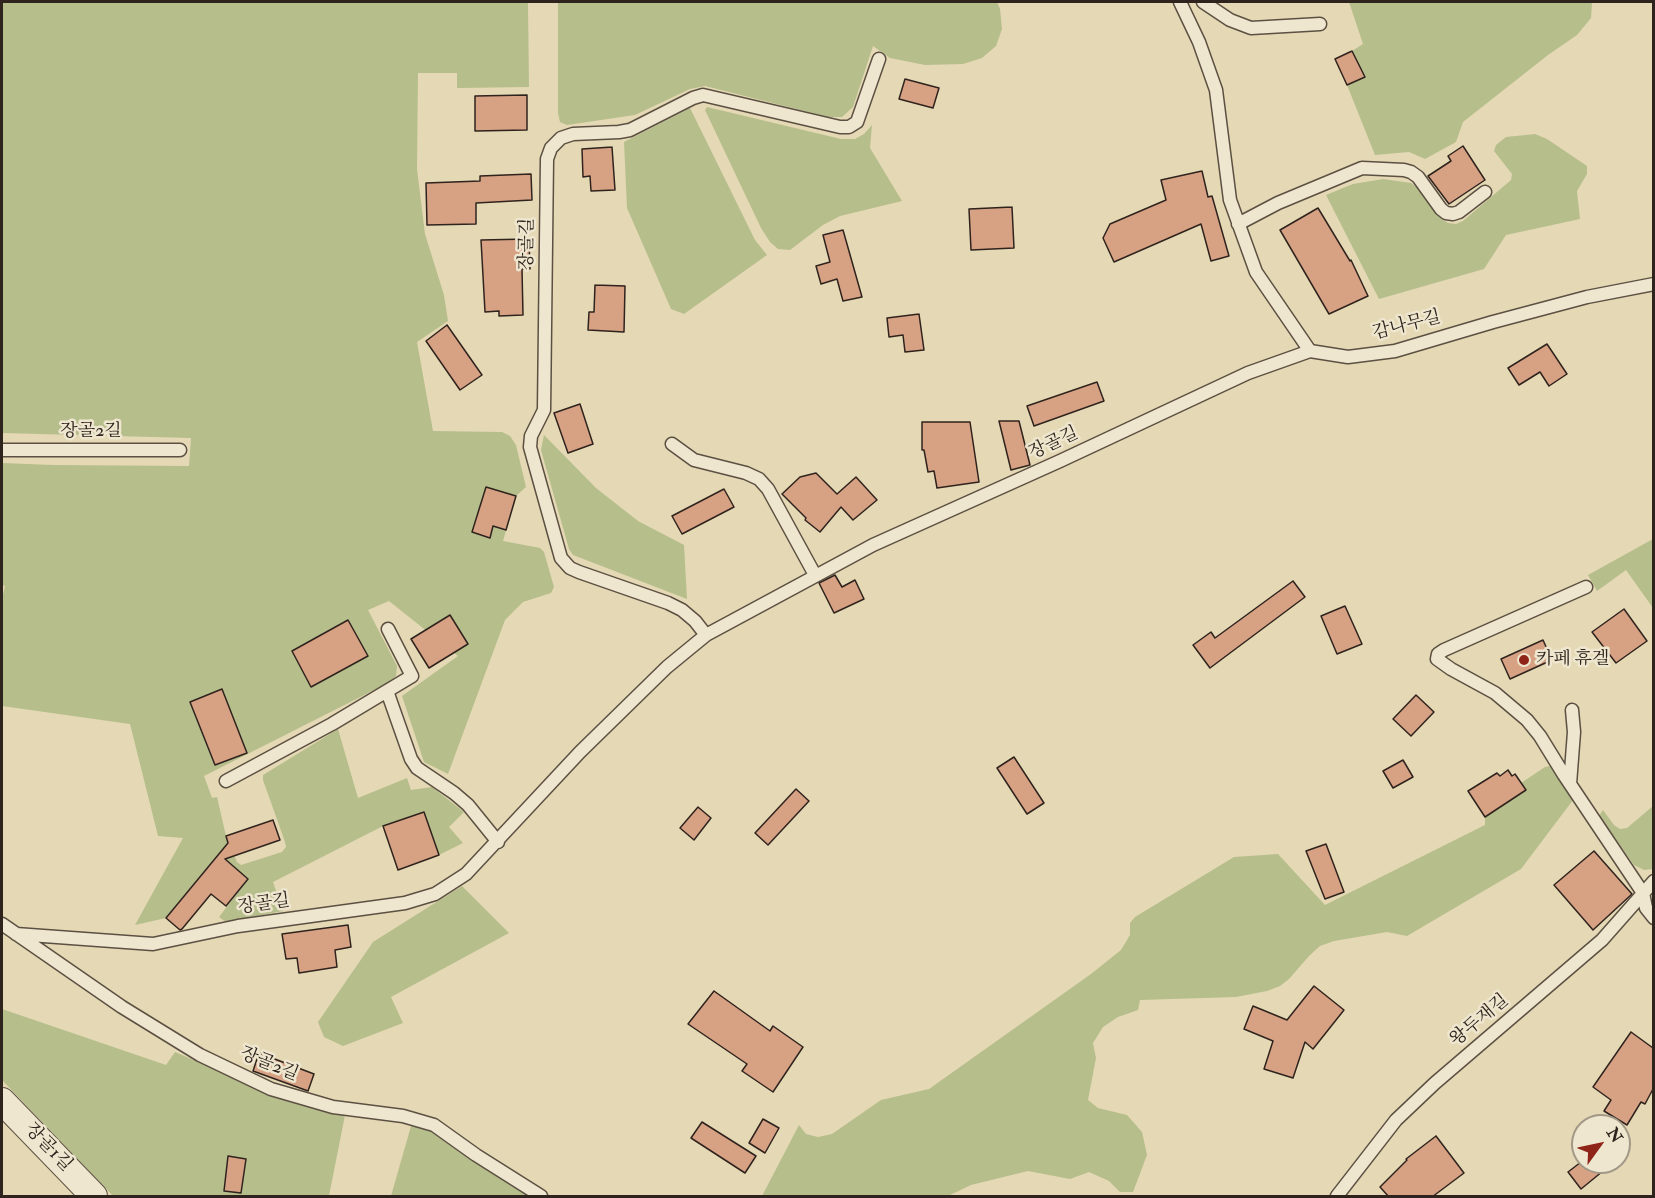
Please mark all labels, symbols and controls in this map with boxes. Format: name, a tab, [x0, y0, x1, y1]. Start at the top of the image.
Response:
street label: 장골길	[517, 218, 539, 270]
street label: 감나무길	[1371, 307, 1443, 345]
street label: 장골2길	[60, 421, 122, 443]
street label: 장골길	[1026, 423, 1082, 465]
place label: 카페 휴겔	[1536, 649, 1609, 671]
marker: 카페 휴겔	[1517, 653, 1531, 667]
street label: 장골길	[237, 891, 291, 919]
street label: 왕두재길	[1446, 990, 1514, 1052]
street label: 장골2길	[237, 1044, 301, 1086]
north arrow	[1571, 1114, 1631, 1174]
street label: 장골1길	[20, 1119, 76, 1177]
text: N	[1602, 1124, 1627, 1147]

